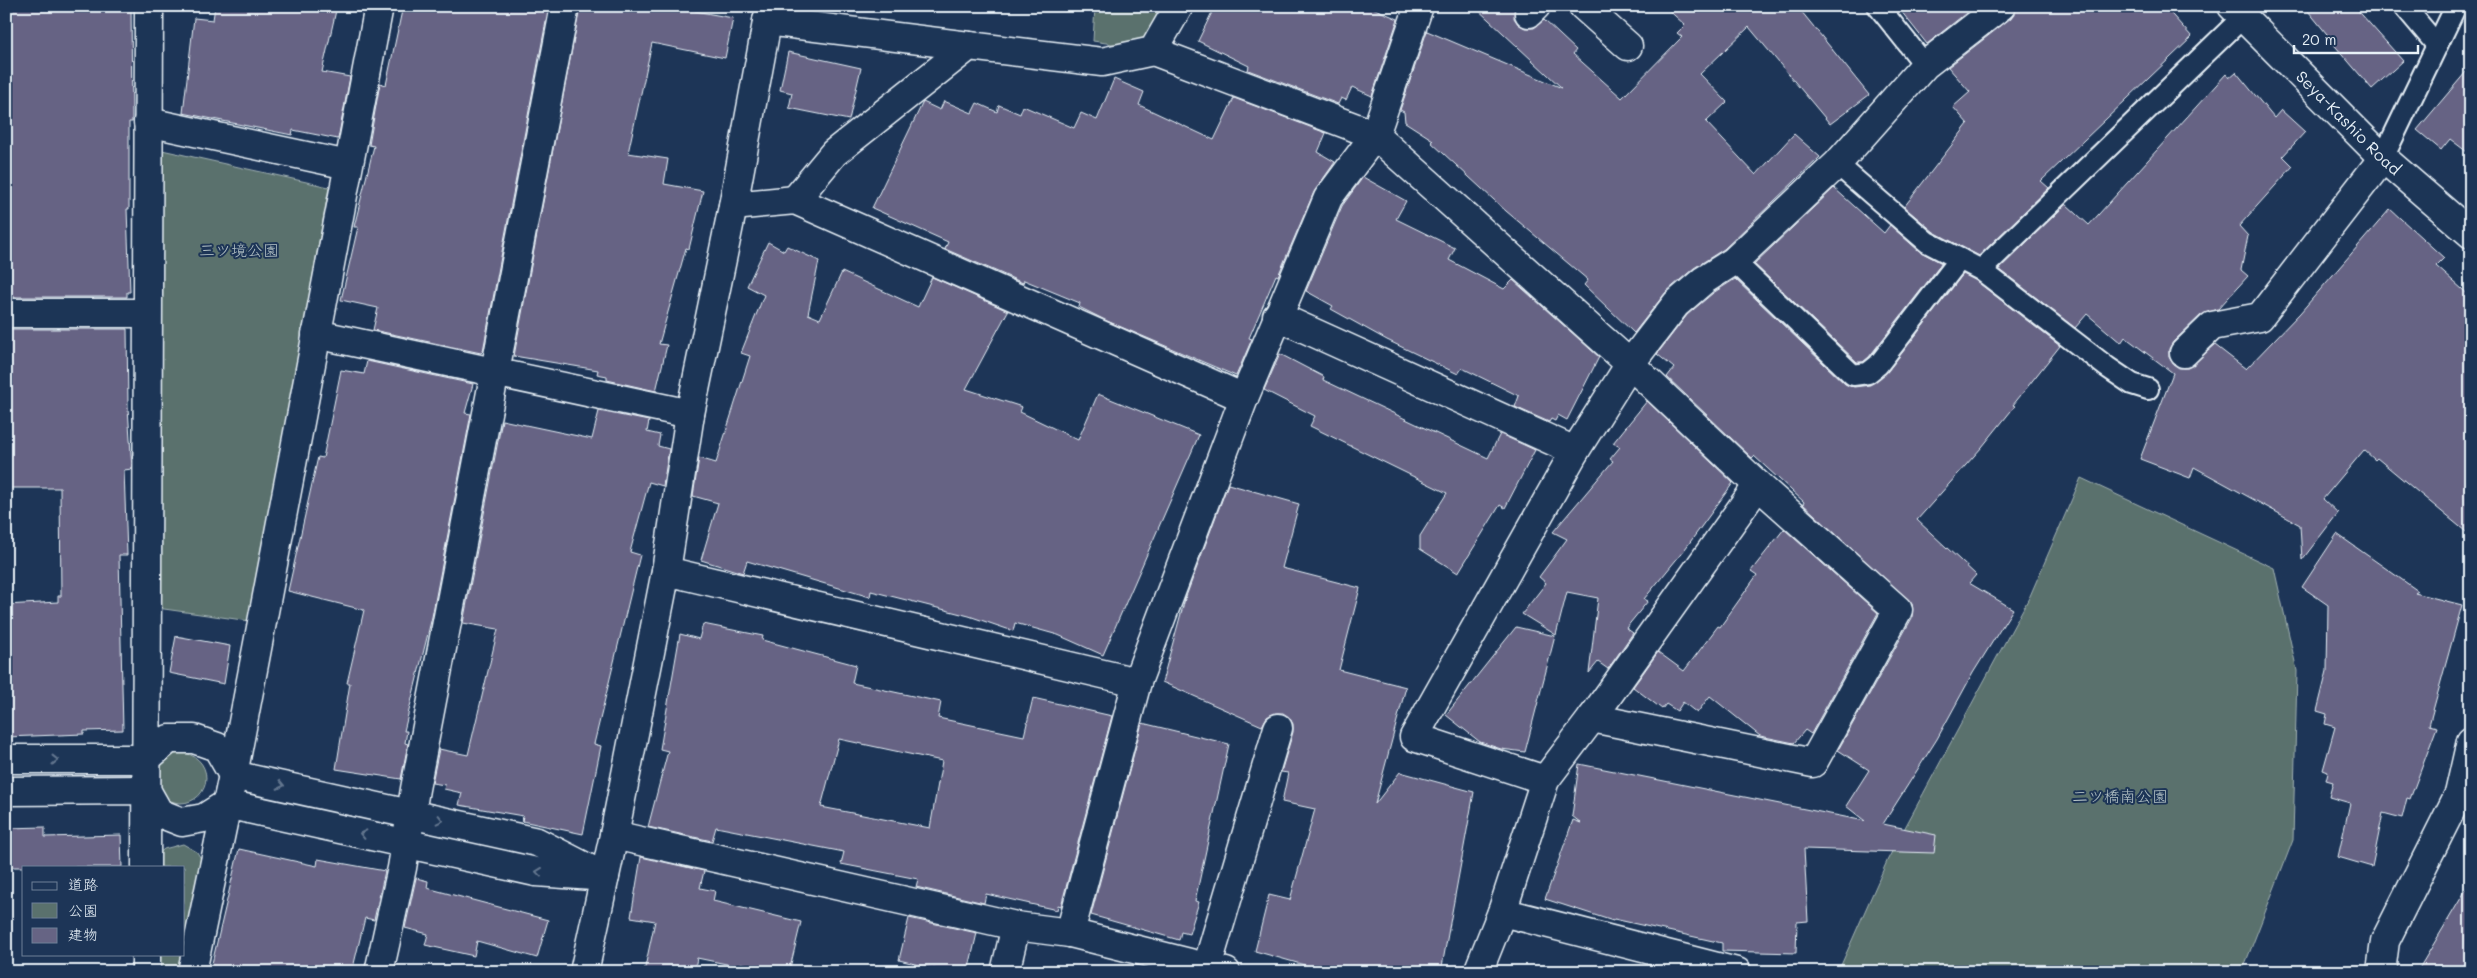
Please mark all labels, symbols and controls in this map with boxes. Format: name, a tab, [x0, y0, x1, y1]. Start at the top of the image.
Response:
scale bar	[2294, 22, 2418, 54]
text: 20 m	[2302, 29, 2336, 49]
street label: Seya-Kashio Road	[2292, 66, 2406, 179]
park label: 三ツ境公園	[199, 239, 279, 260]
one-way arrow	[52, 755, 59, 765]
one-way arrow	[277, 779, 286, 790]
park label: 二ツ橋南公園	[2072, 785, 2168, 806]
one-way arrow	[435, 814, 444, 825]
one-way arrow	[359, 829, 367, 840]
legend	[22, 866, 185, 956]
one-way arrow	[535, 867, 543, 878]
text: 道路	[68, 874, 98, 894]
text: 公園	[68, 900, 98, 920]
text: 建物	[68, 924, 98, 944]

